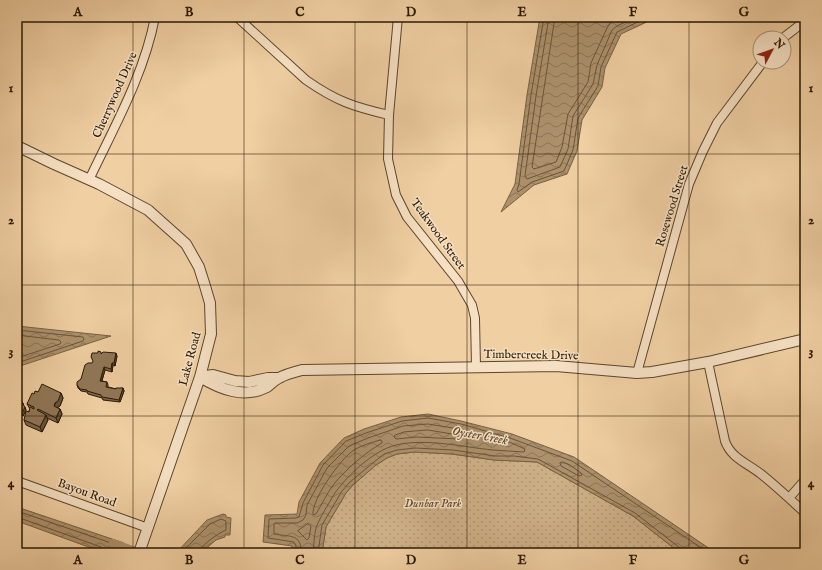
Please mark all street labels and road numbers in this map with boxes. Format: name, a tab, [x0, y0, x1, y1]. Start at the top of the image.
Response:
street label: Cherrywood Drive	[89, 49, 141, 140]
street label: Rosewood Street	[652, 163, 692, 249]
street label: Teakwood Street	[407, 195, 469, 273]
street label: Lake Road	[176, 330, 205, 388]
street label: Timbercreek Drive	[483, 347, 579, 363]
street label: Bayou Road	[56, 476, 119, 511]

